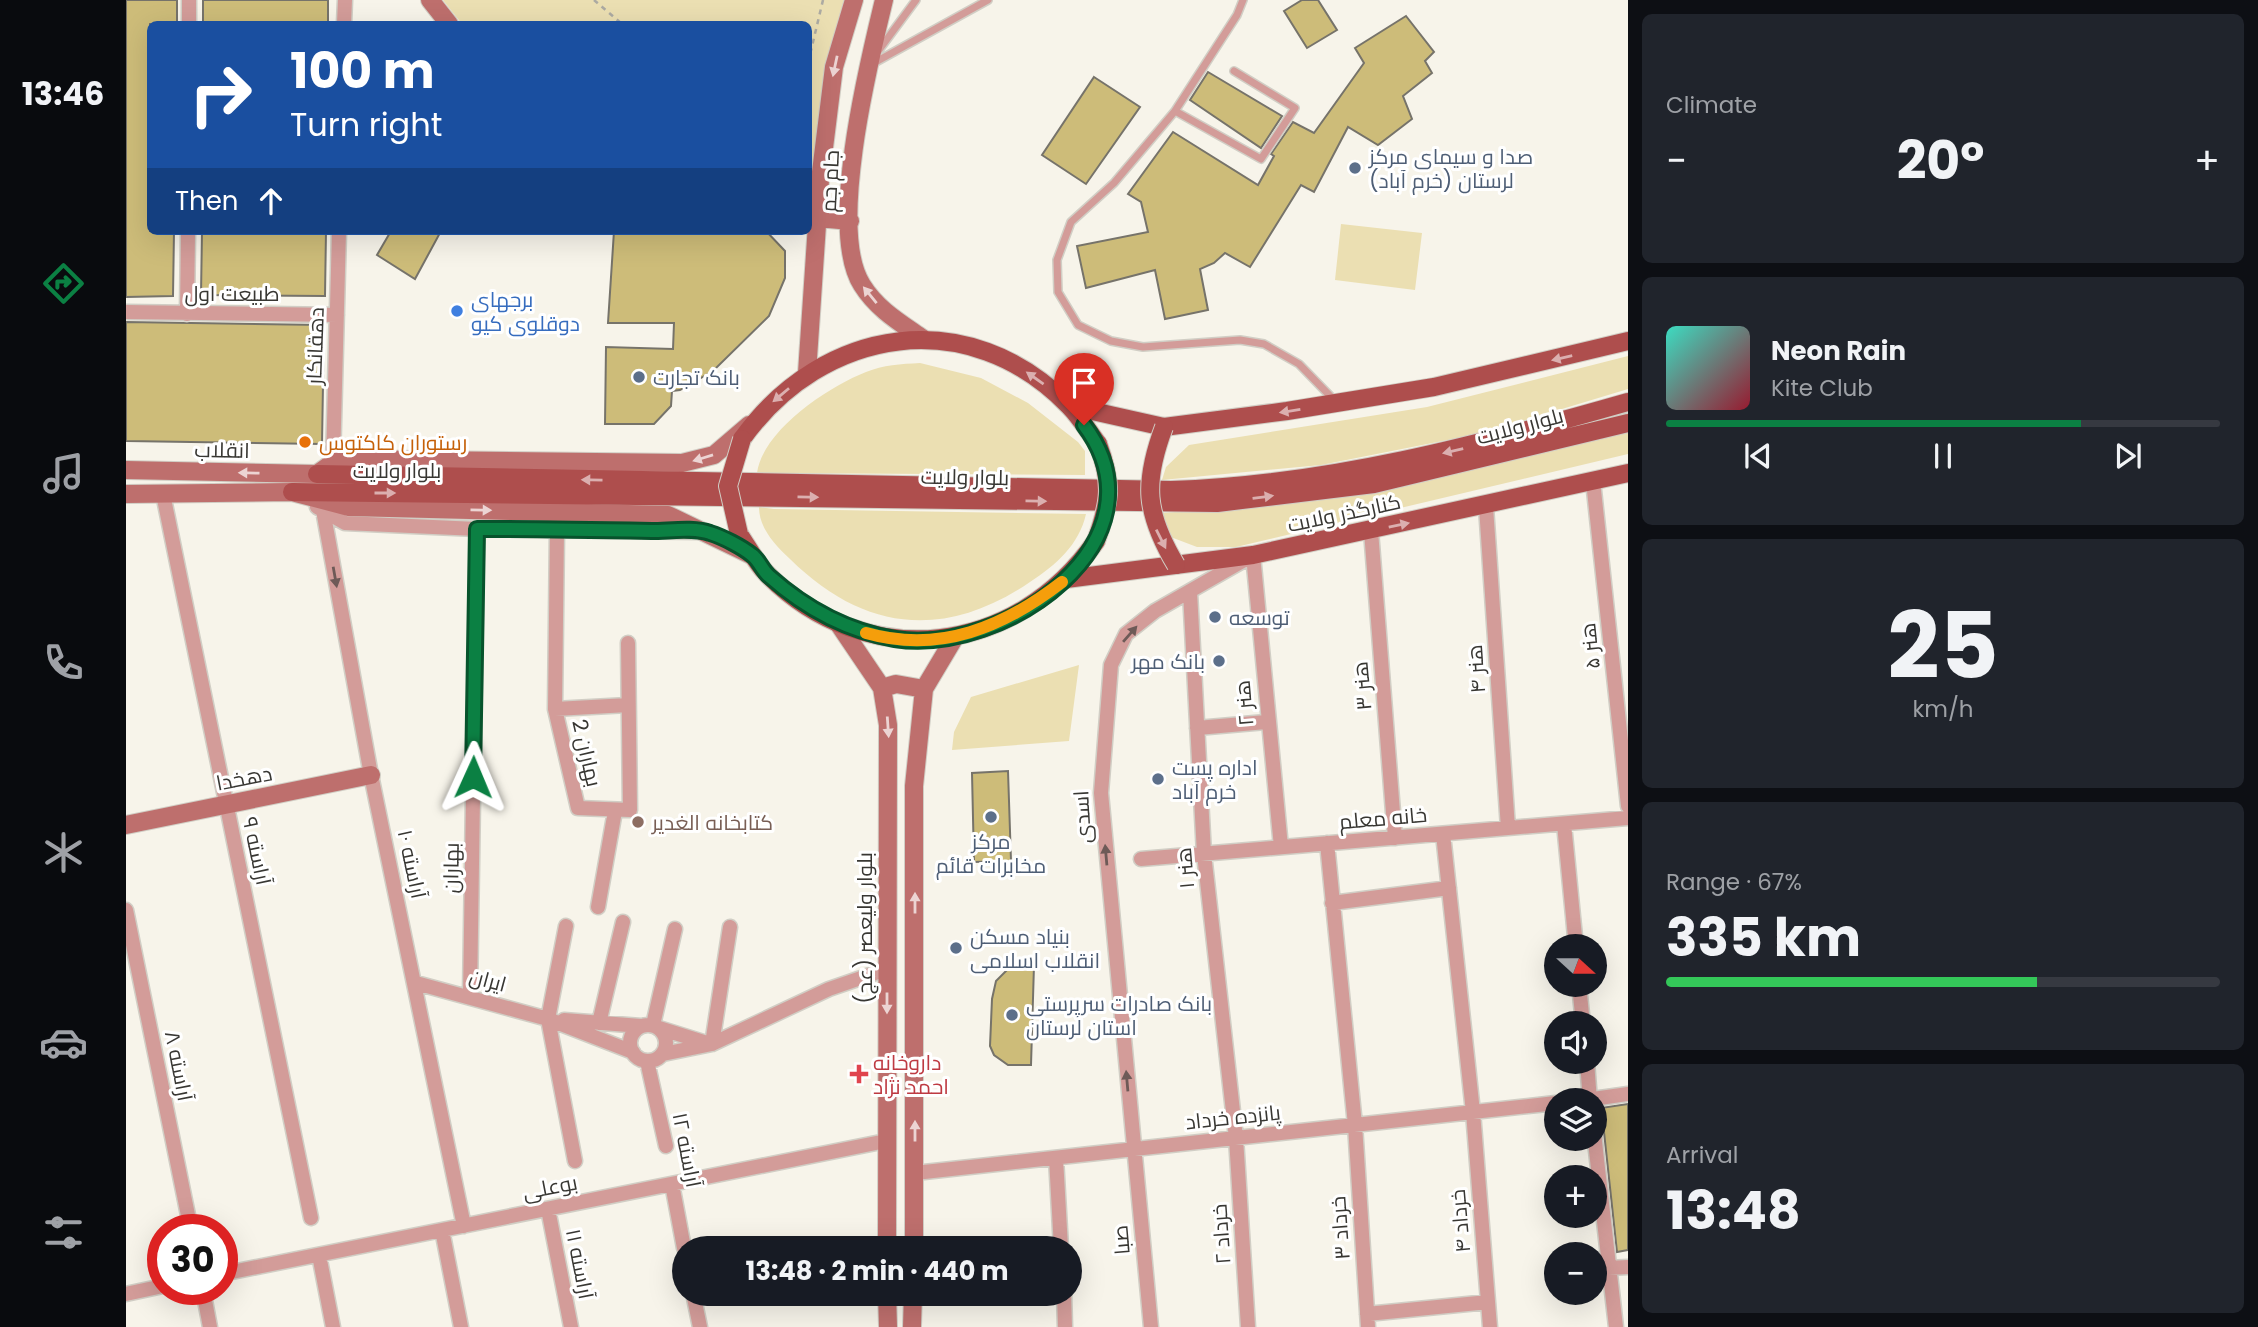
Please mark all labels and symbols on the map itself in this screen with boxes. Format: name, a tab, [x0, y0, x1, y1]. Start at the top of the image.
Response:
one-way arrow	[830, 55, 841, 77]
place label: صدا و سیمای مرکز لرستان (خرم آباد)	[1368, 142, 1533, 195]
street label: جام جم	[814, 149, 846, 213]
marker: صدا و سیمای مرکز لرستان (خرم آباد)	[1347, 160, 1363, 176]
street label: طبیعت اول	[184, 279, 280, 308]
place label: برجهای دوقلوی کیو	[471, 285, 580, 338]
one-way arrow	[863, 286, 878, 303]
marker: برجهای دوقلوی کیو	[449, 303, 465, 319]
street label: دهقانکار	[299, 307, 331, 386]
one-way arrow	[1551, 352, 1573, 363]
pin	[1054, 353, 1114, 425]
place label: بانک تجارت	[653, 363, 740, 392]
marker: بانک تجارت	[631, 369, 647, 385]
one-way arrow	[1025, 371, 1044, 385]
one-way arrow	[773, 387, 790, 402]
street label: بلوار ولایت	[1473, 401, 1567, 451]
one-way arrow	[1279, 405, 1301, 416]
place label: رستوران کاکتوس	[319, 428, 467, 457]
marker: رستوران کاکتوس	[297, 434, 313, 450]
street label: انقلاب	[194, 435, 250, 465]
one-way arrow	[1442, 446, 1464, 457]
one-way arrow	[693, 454, 714, 464]
street label: بلوار ولایت	[353, 456, 441, 485]
street label: بلوار ولایت	[920, 462, 1010, 492]
one-way arrow	[238, 467, 260, 479]
one-way arrow	[580, 474, 602, 486]
one-way arrow	[374, 487, 396, 499]
street label: کنارگذر ولایت	[1285, 487, 1403, 539]
one-way arrow	[798, 491, 820, 503]
one-way arrow	[1252, 492, 1274, 503]
one-way arrow	[1025, 495, 1047, 507]
one-way arrow	[470, 504, 492, 516]
one-way arrow	[1388, 519, 1410, 530]
one-way arrow	[1156, 529, 1167, 549]
one-way arrow	[330, 566, 341, 588]
place label: توسعه	[1229, 603, 1290, 632]
marker: توسعه	[1207, 609, 1223, 625]
street label: هنر ۵	[1573, 621, 1607, 671]
one-way arrow	[1122, 625, 1138, 643]
street label: هنر ۴	[1460, 644, 1492, 694]
place label: بانک مهر	[1130, 647, 1205, 676]
marker: بانک مهر	[1211, 653, 1227, 669]
street label: هنر ۳	[1345, 660, 1379, 712]
street label: هنر ۲	[1228, 679, 1260, 727]
street label: بهاران 2	[565, 716, 609, 790]
one-way arrow	[882, 716, 893, 738]
position arrow	[436, 740, 510, 814]
place label: اداره پست خرم آباد	[1172, 753, 1258, 806]
street label: دهخدا	[214, 758, 274, 798]
marker: اداره پست خرم آباد	[1150, 771, 1166, 787]
street label: اسدی	[1066, 790, 1098, 844]
street label: خانه معلم	[1338, 800, 1428, 836]
place label: کتابخانه الغدیر	[651, 808, 773, 837]
marker: مرکز مخابرات قائم	[983, 809, 999, 825]
street label: آراسته ۹	[236, 814, 278, 888]
marker: کتابخانه الغدیر	[630, 814, 646, 830]
street label: آراسته ۱۰	[391, 827, 434, 902]
place label: مرکز مخابرات قائم	[936, 827, 1046, 880]
street label: بهاران	[436, 842, 466, 894]
one-way arrow	[1100, 844, 1111, 866]
street label: هنر ۱	[1169, 846, 1201, 890]
street label: بلوار ولیعصر (عج)	[850, 852, 879, 1004]
one-way arrow	[909, 892, 921, 914]
place label: بنیاد مسکن انقلاب اسلامی	[970, 922, 1100, 975]
north arrow	[1544, 934, 1606, 998]
marker: بنیاد مسکن انقلاب اسلامی	[948, 940, 964, 956]
street label: ایران	[466, 961, 510, 999]
place label: بانک صادرات سرپرستی استان لرستان	[1026, 989, 1212, 1042]
one-way arrow	[881, 992, 892, 1014]
marker: بانک صادرات سرپرستی استان لرستان	[1004, 1007, 1020, 1023]
street label: آراسته ۸	[158, 1028, 200, 1104]
place label: داروخانه احمد نژاد	[873, 1048, 949, 1101]
marker: داروخانه احمد نژاد	[851, 1066, 867, 1082]
one-way arrow	[1121, 1070, 1132, 1092]
street label: پانزده خرداد	[1184, 1098, 1282, 1136]
street label: ۱۲ آراسته	[666, 1110, 709, 1190]
one-way arrow	[910, 1119, 921, 1141]
street label: بوعلی	[520, 1167, 580, 1207]
street label: خرداد ۴	[1443, 1188, 1477, 1254]
street label: خرداد ۳	[1323, 1195, 1357, 1261]
street label: خرداد ۲	[1204, 1203, 1238, 1265]
speed limit sign: 30	[147, 1214, 238, 1305]
street label: صبا	[1105, 1224, 1137, 1256]
street label: آراسته ۱۱	[559, 1226, 601, 1302]

